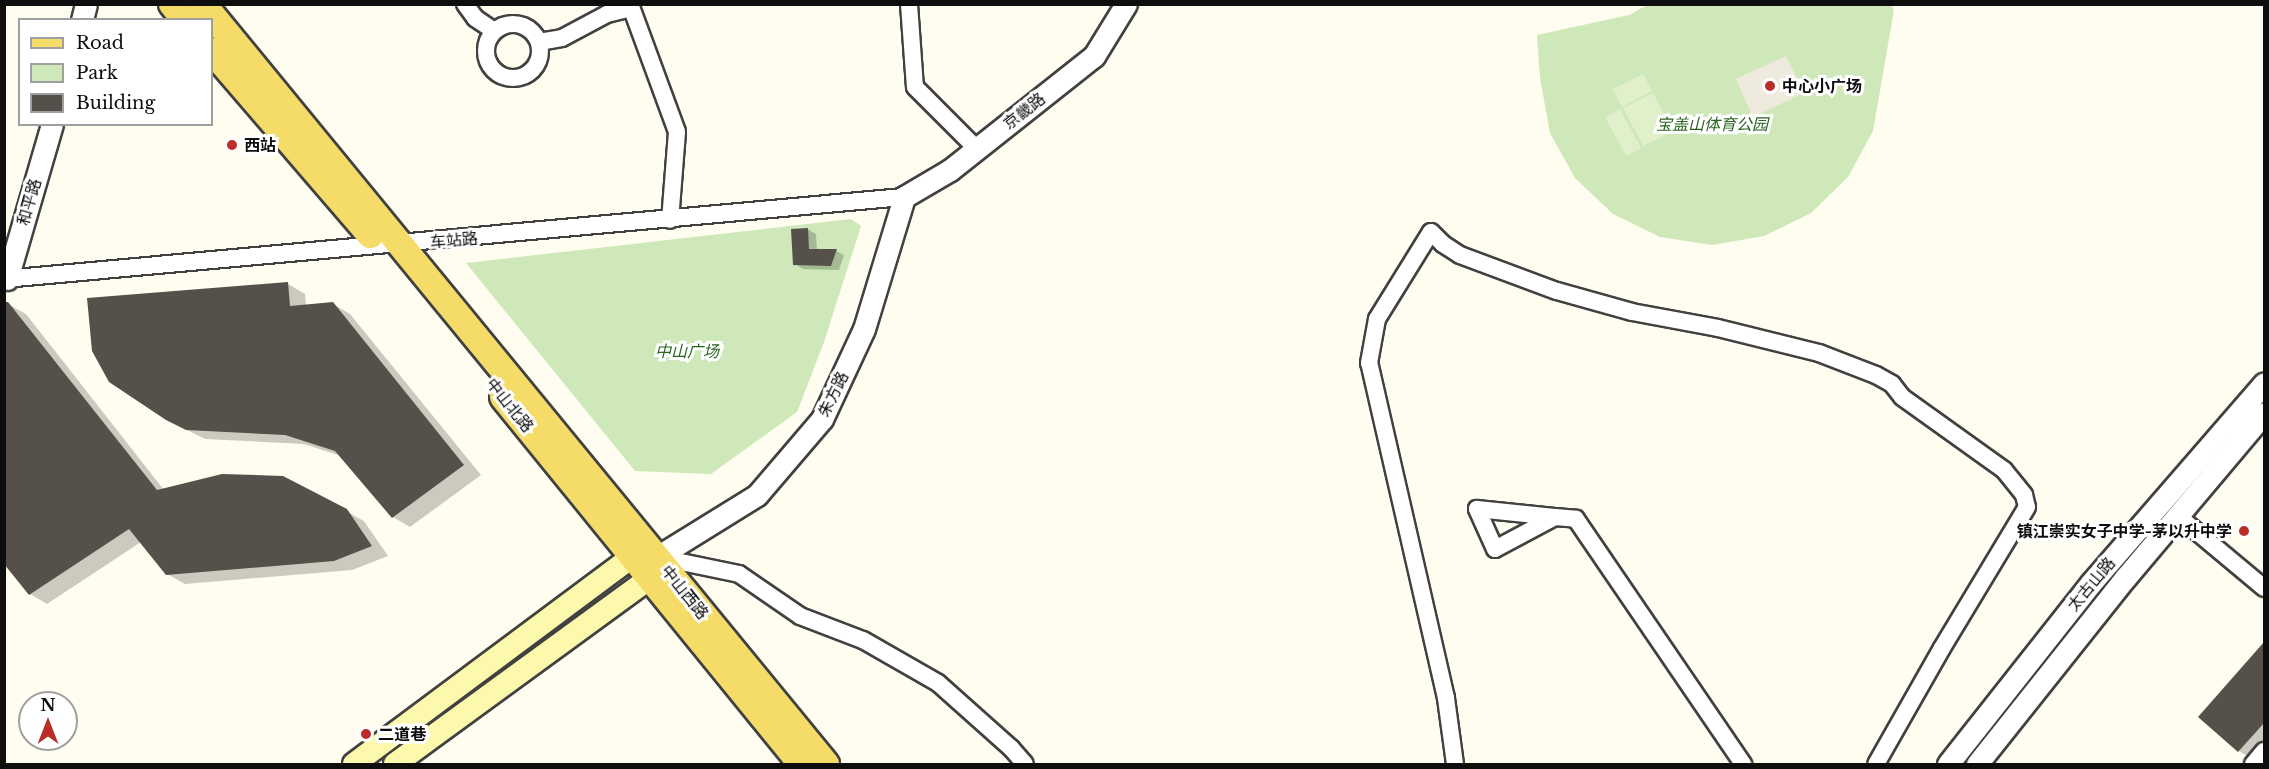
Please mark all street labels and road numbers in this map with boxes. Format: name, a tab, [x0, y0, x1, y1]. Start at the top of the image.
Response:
street label: 京畿路	[999, 89, 1049, 133]
street label: 和平路	[13, 176, 45, 228]
street label: 车站路	[429, 228, 479, 252]
street label: 朱方路	[814, 368, 852, 420]
street label: 中山北路	[482, 374, 538, 436]
street label: 太古山路	[2063, 553, 2119, 615]
street label: 中山西路	[657, 561, 713, 623]

